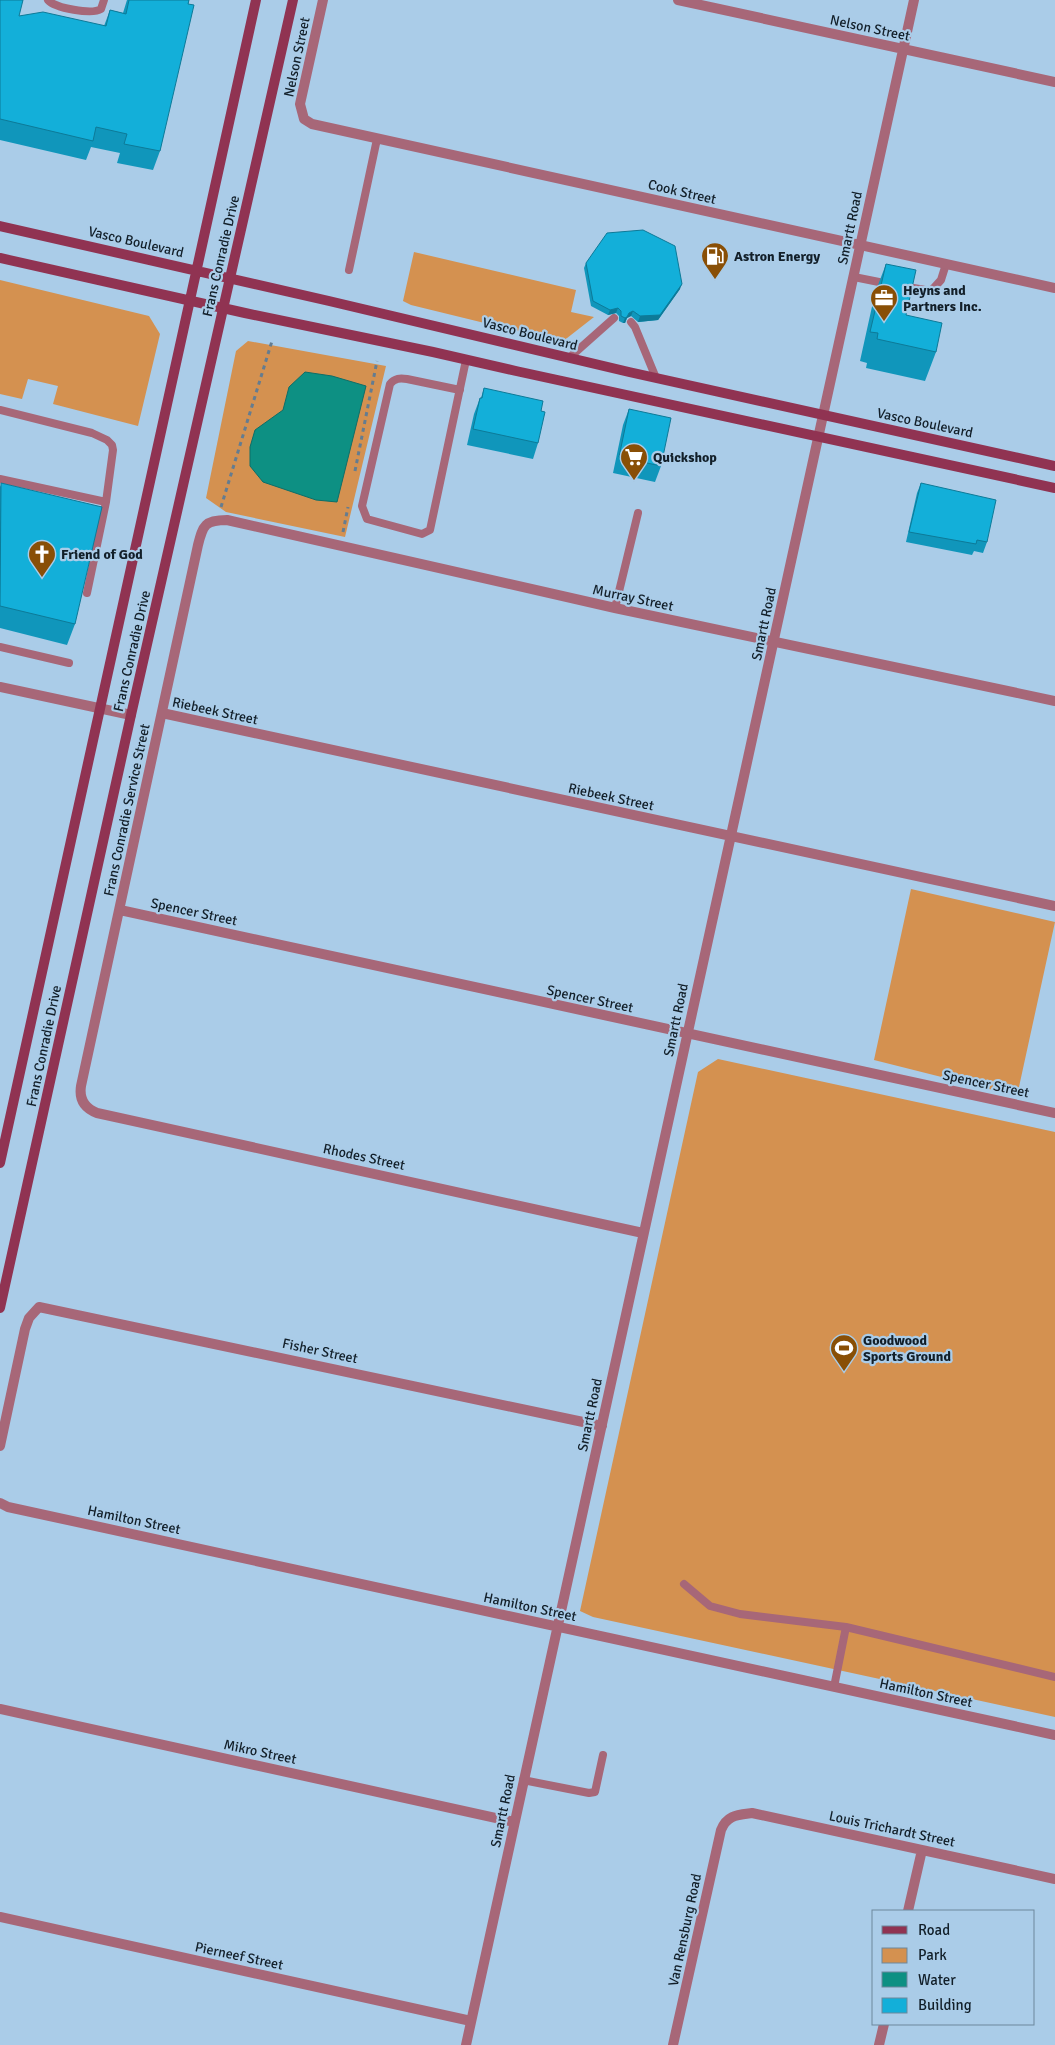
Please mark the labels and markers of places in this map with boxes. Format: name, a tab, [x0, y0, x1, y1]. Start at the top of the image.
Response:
fuel station icon: Astron Energy	[700, 241, 730, 280]
place label: Astron Energy	[734, 248, 820, 265]
place label: Heyns and Partners Inc.	[903, 282, 982, 315]
office icon: Heyns and Partners Inc.	[869, 283, 899, 322]
supermarket icon: Quickshop	[619, 442, 649, 481]
place label: Quickshop	[653, 449, 717, 466]
church icon: Friend of God	[27, 539, 57, 578]
place label: Friend of God	[61, 546, 143, 563]
place label: Goodwood Sports Ground	[863, 1332, 951, 1365]
sports icon: Goodwood Sports Ground	[829, 1333, 859, 1372]

